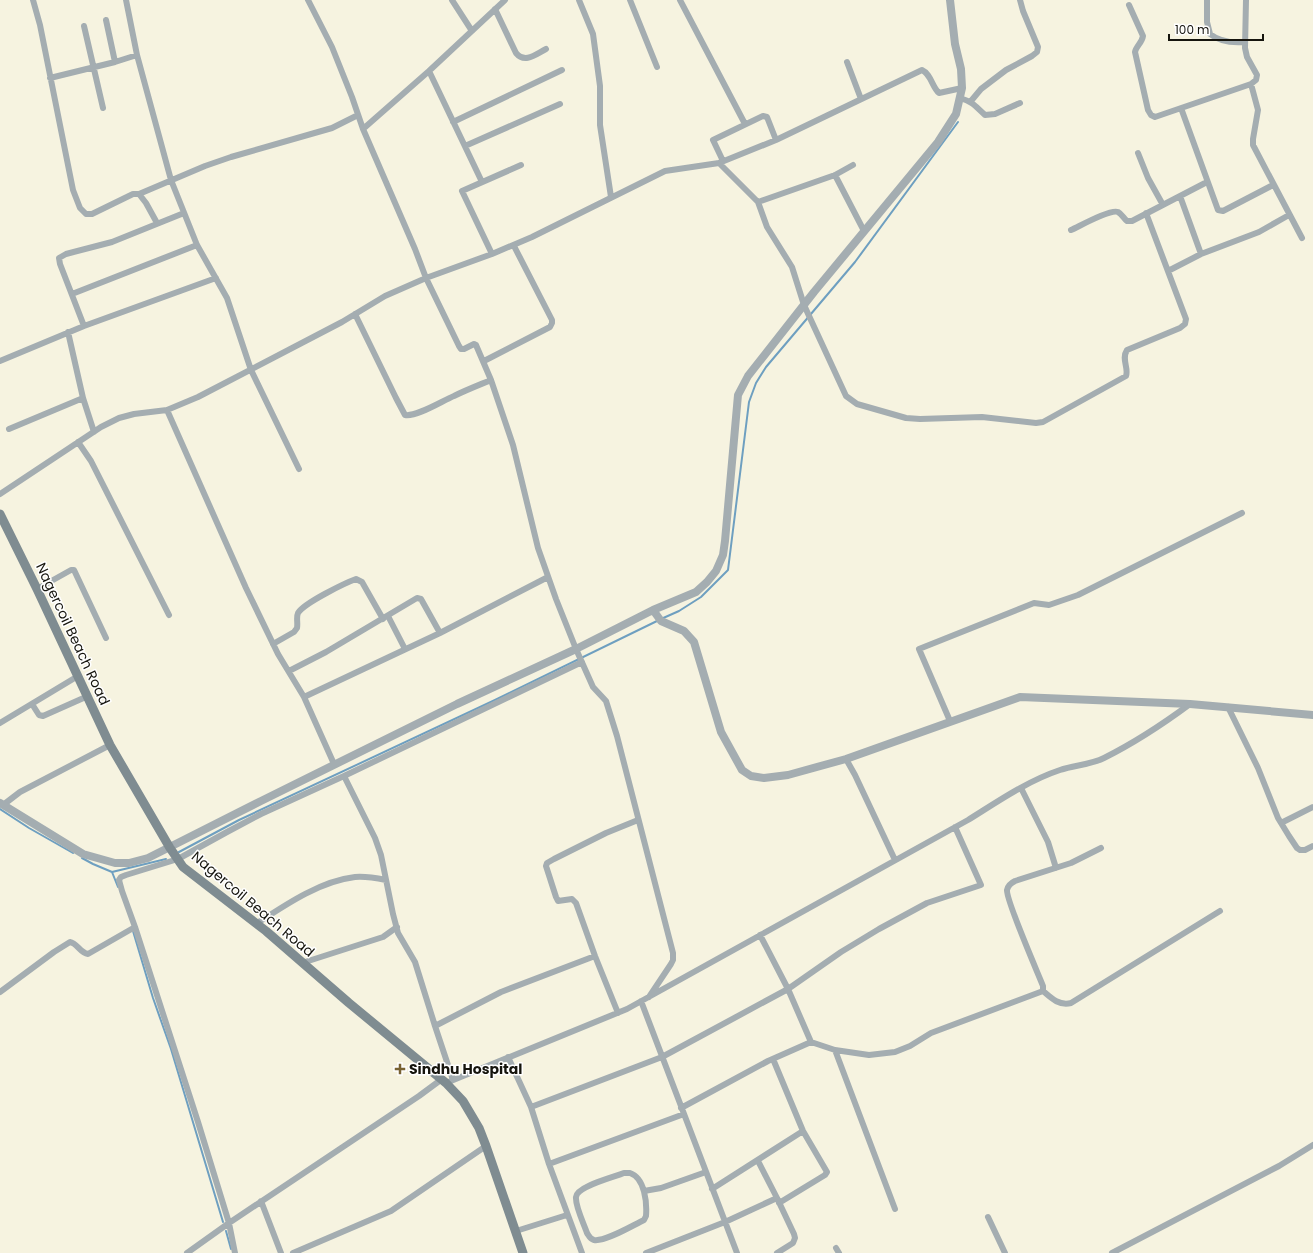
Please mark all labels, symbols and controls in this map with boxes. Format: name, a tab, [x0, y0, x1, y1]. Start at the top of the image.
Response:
scale bar	[1169, 16, 1263, 42]
text: 100 m	[1175, 21, 1209, 38]
street label: Nagercoil Beach Road	[31, 559, 115, 709]
street label: Nagercoil Beach Road	[187, 846, 319, 962]
place label: Sindhu Hospital	[409, 1059, 522, 1079]
marker: Sindhu Hospital	[394, 1063, 406, 1075]

